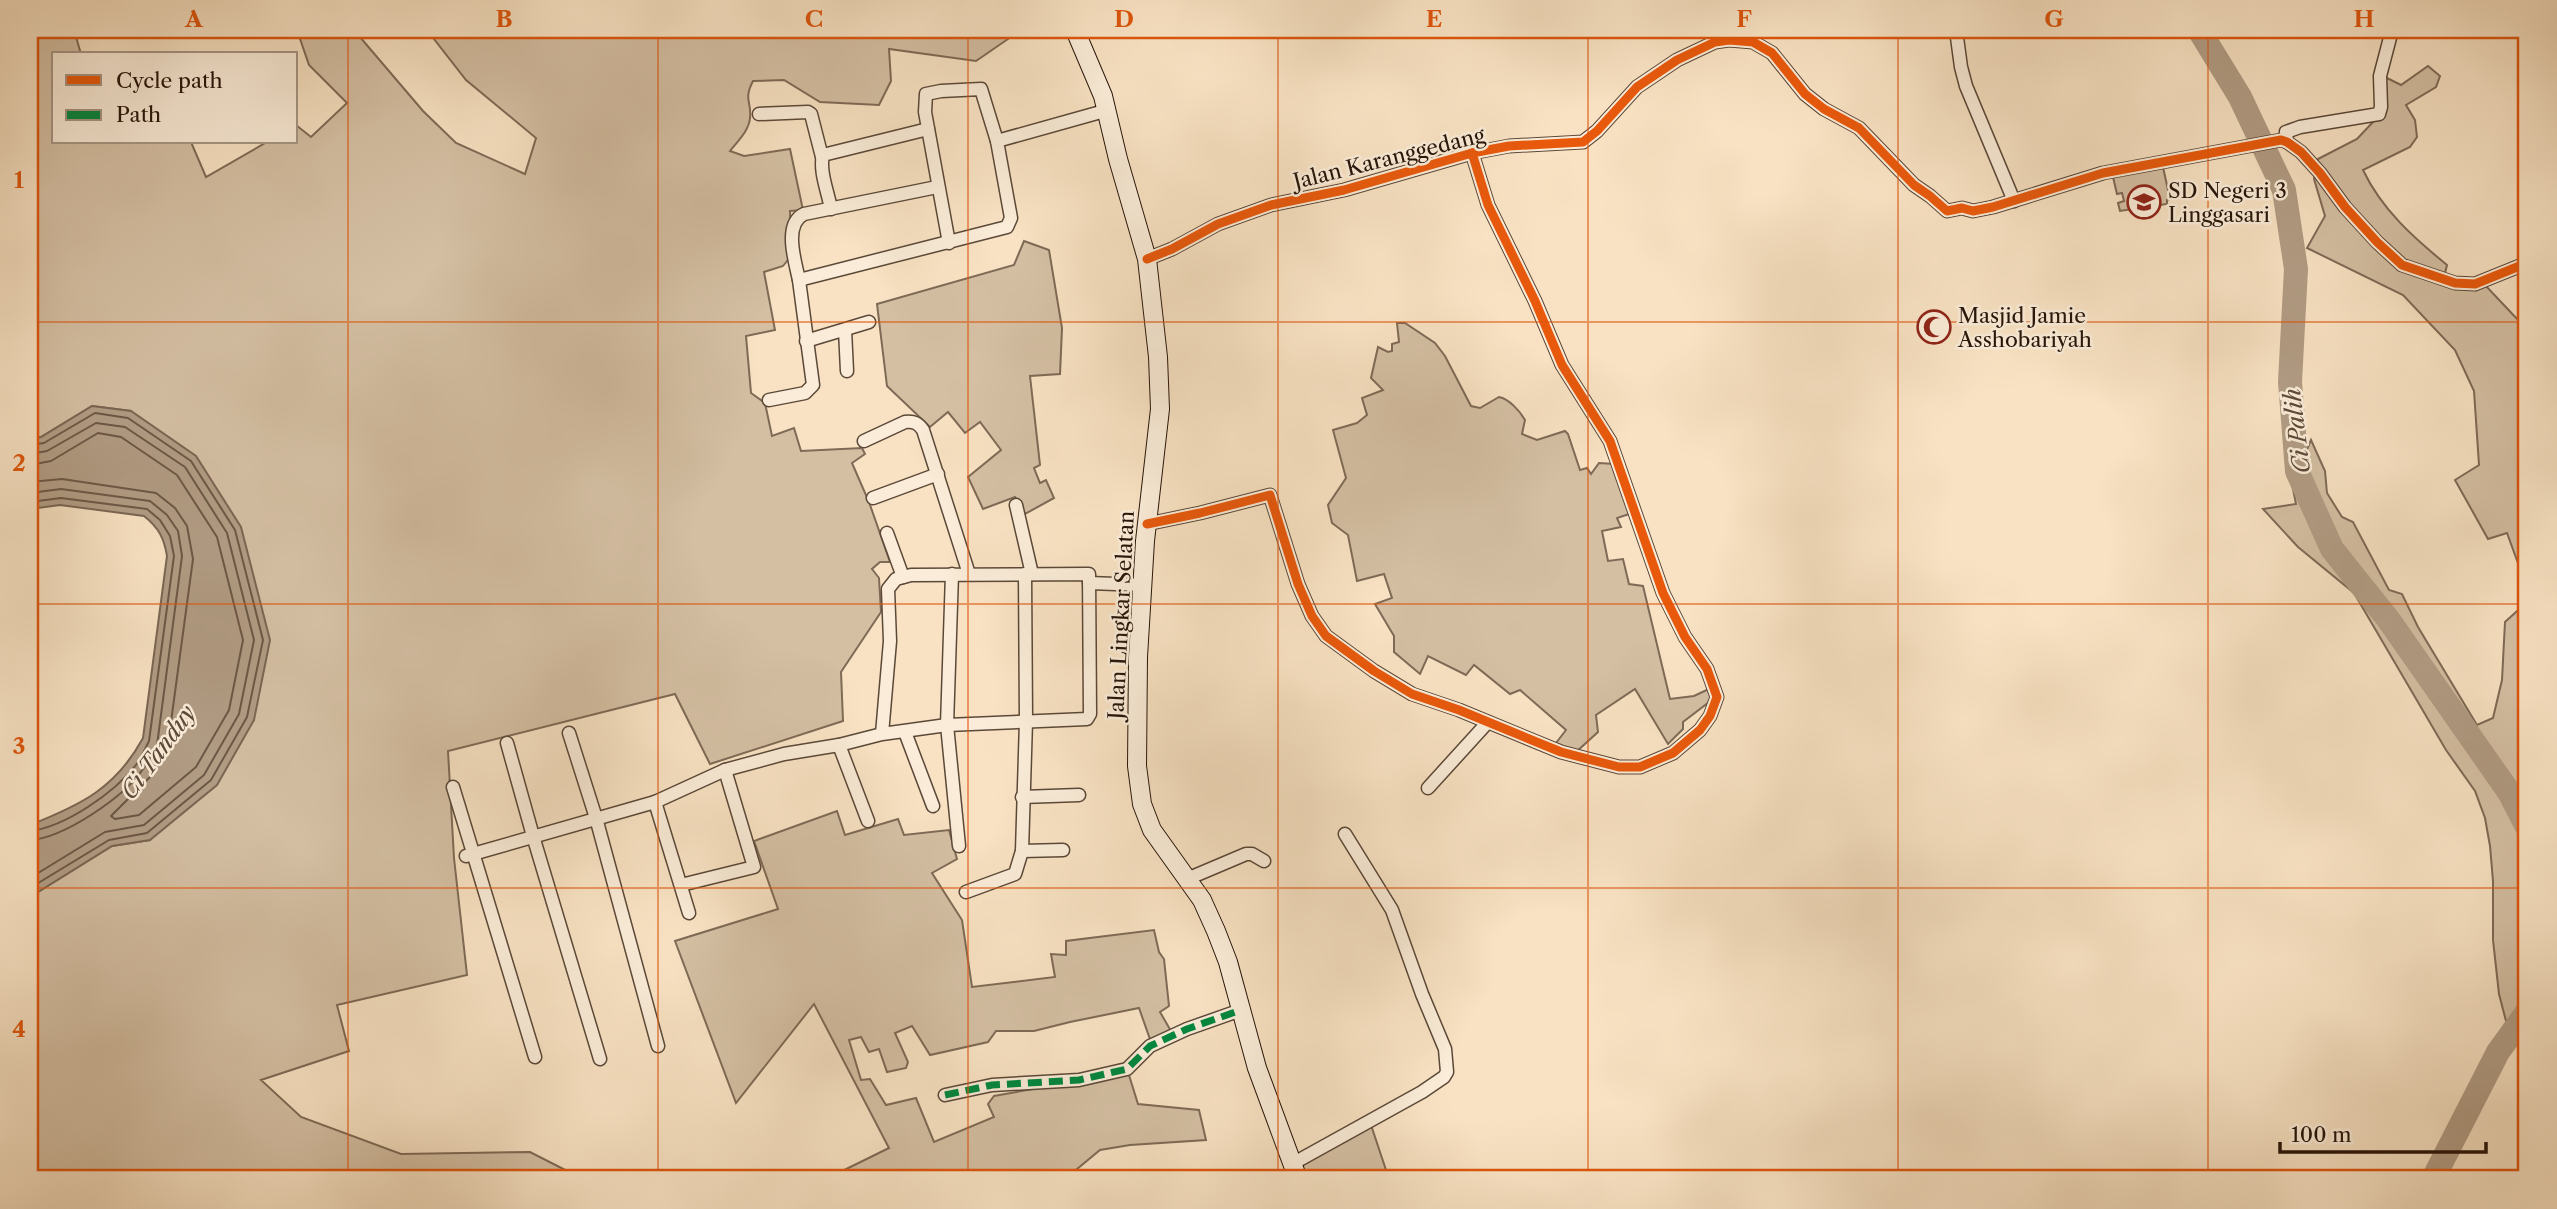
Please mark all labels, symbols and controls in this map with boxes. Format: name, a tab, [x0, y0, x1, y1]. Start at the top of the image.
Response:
text: A	[184, 5, 204, 33]
text: B	[495, 5, 513, 33]
text: C	[805, 5, 823, 33]
text: D	[1114, 5, 1134, 33]
text: E	[1426, 5, 1442, 33]
text: F	[1736, 5, 1752, 33]
text: G	[2044, 5, 2064, 33]
text: H	[2354, 5, 2375, 33]
legend	[52, 52, 298, 144]
text: Cycle path	[116, 68, 223, 93]
text: Path	[116, 102, 161, 127]
street label: Jalan Karanggedang	[1288, 122, 1488, 195]
text: 1	[14, 166, 25, 194]
place label: SD Negeri 3 Linggasari	[2168, 178, 2287, 227]
school or university icon: SD Negeri 3 Linggasari	[2125, 183, 2163, 221]
place label: Masjid Jamie Asshobariyah	[1957, 303, 2092, 352]
mosque icon: Masjid Jamie Asshobariyah	[1915, 308, 1953, 346]
water label: Ci Palih	[2278, 387, 2316, 475]
text: 2	[12, 449, 26, 477]
street label: Jalan Lingkar Selatan	[1103, 510, 1139, 723]
water label: Ci Tanduy	[115, 699, 202, 804]
text: 3	[13, 732, 26, 760]
text: 4	[12, 1015, 26, 1043]
scale bar	[2280, 1111, 2487, 1155]
text: 100 m	[2291, 1122, 2352, 1147]

